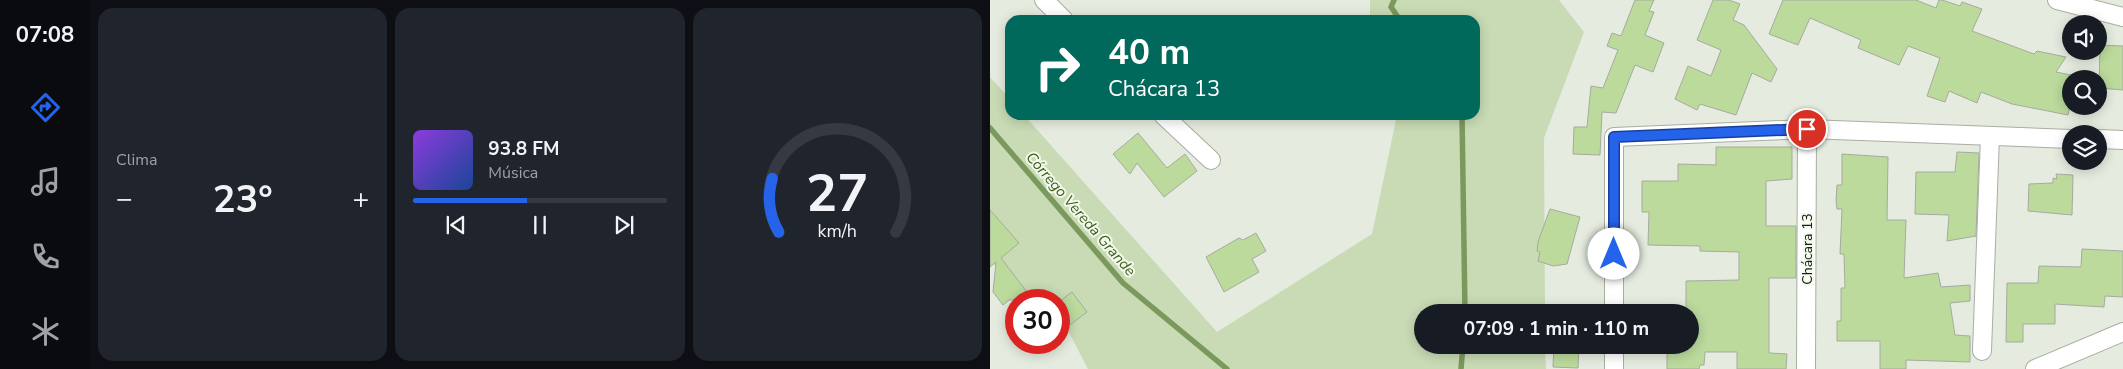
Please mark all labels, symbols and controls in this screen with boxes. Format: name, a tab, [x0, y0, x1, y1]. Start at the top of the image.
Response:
map controls	[2062, 15, 2107, 170]
button: sound	[2062, 15, 2107, 60]
text: 07:08	[16, 20, 74, 50]
text: 40 m	[1108, 29, 1190, 76]
icon: right	[1025, 35, 1090, 100]
button: search	[2062, 70, 2107, 115]
text: Chácara 13	[1108, 74, 1220, 104]
icon: directions	[28, 90, 63, 125]
pin	[1786, 108, 1828, 150]
icon: arrive	[1793, 115, 1821, 143]
button: layers	[2062, 125, 2107, 170]
text: 93.8 FM	[488, 136, 560, 162]
water label: Córrego Vereda Grande	[1022, 148, 1140, 280]
text: Clima	[116, 149, 157, 171]
text: 27	[806, 158, 869, 229]
text: Música	[488, 162, 538, 184]
icon: music	[28, 164, 63, 199]
text: 23°	[213, 174, 273, 225]
text: −	[116, 180, 133, 218]
text: +	[353, 180, 369, 218]
icon: previous	[442, 211, 470, 239]
icon: pause	[526, 211, 554, 239]
icon: next	[610, 211, 638, 239]
street label: Chácara 13	[1798, 213, 1817, 285]
text: km/h	[818, 219, 857, 243]
position arrow	[1587, 227, 1639, 279]
icon: phone	[28, 239, 63, 274]
speed limit sign: 30	[1005, 289, 1070, 354]
icon: climate	[28, 314, 63, 349]
text: 07:09 · 1 min · 110 m	[1464, 316, 1649, 342]

